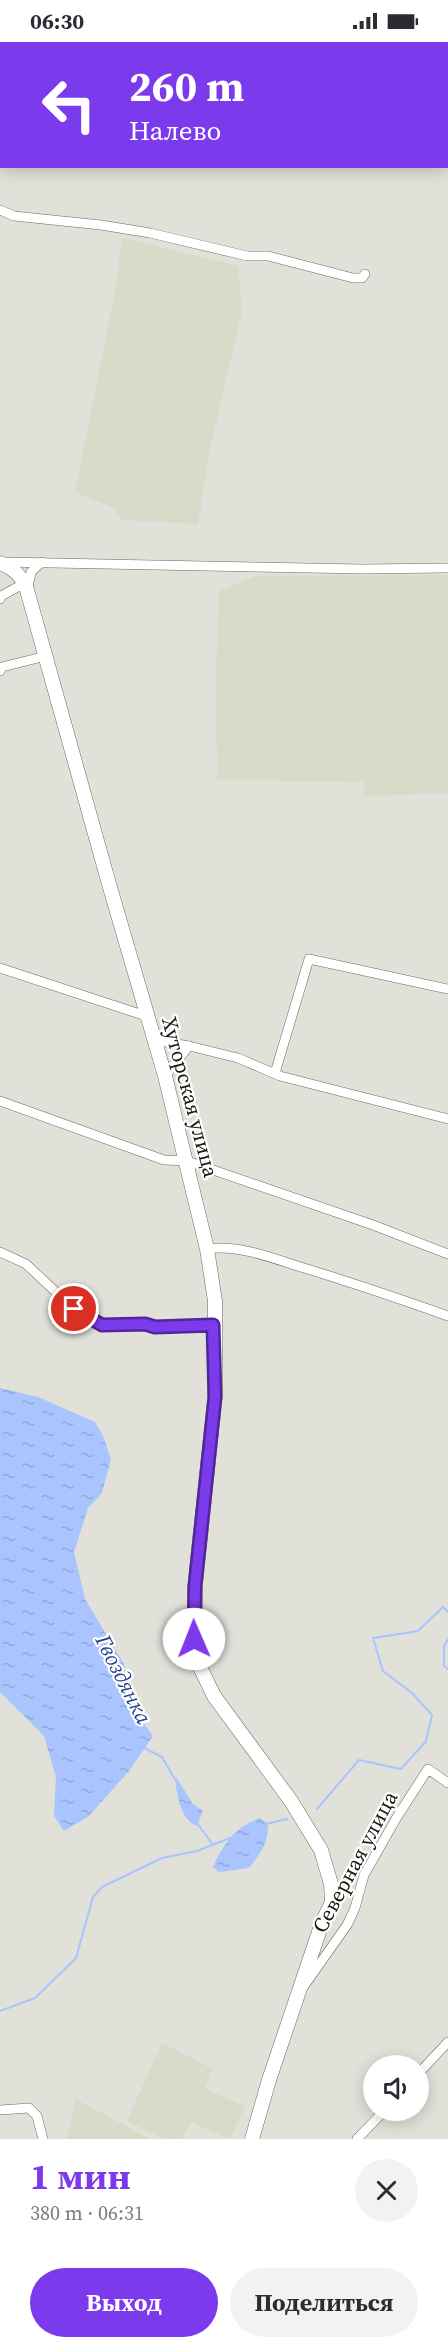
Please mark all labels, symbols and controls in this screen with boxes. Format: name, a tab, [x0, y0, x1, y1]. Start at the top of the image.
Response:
text: 06:30	[30, 6, 84, 36]
text: 260 m	[129, 57, 244, 115]
icon: left	[30, 66, 108, 144]
text: Налево	[129, 112, 221, 149]
street label: Хуторская улица	[155, 1013, 226, 1181]
pin	[48, 1283, 99, 1334]
icon: arrive	[57, 1292, 90, 1325]
position arrow	[162, 1607, 226, 1671]
water label: Гвоздянка	[88, 1628, 160, 1729]
street label: Северная улица	[305, 1786, 404, 1938]
map controls	[363, 2055, 429, 2121]
button: sound	[363, 2055, 429, 2121]
text: 1 мин	[30, 2152, 131, 2201]
button: close	[355, 2159, 418, 2222]
text: 380 m · 06:31	[30, 2199, 144, 2227]
button: Выход	[30, 2268, 218, 2337]
button: Поделиться	[230, 2268, 418, 2337]

